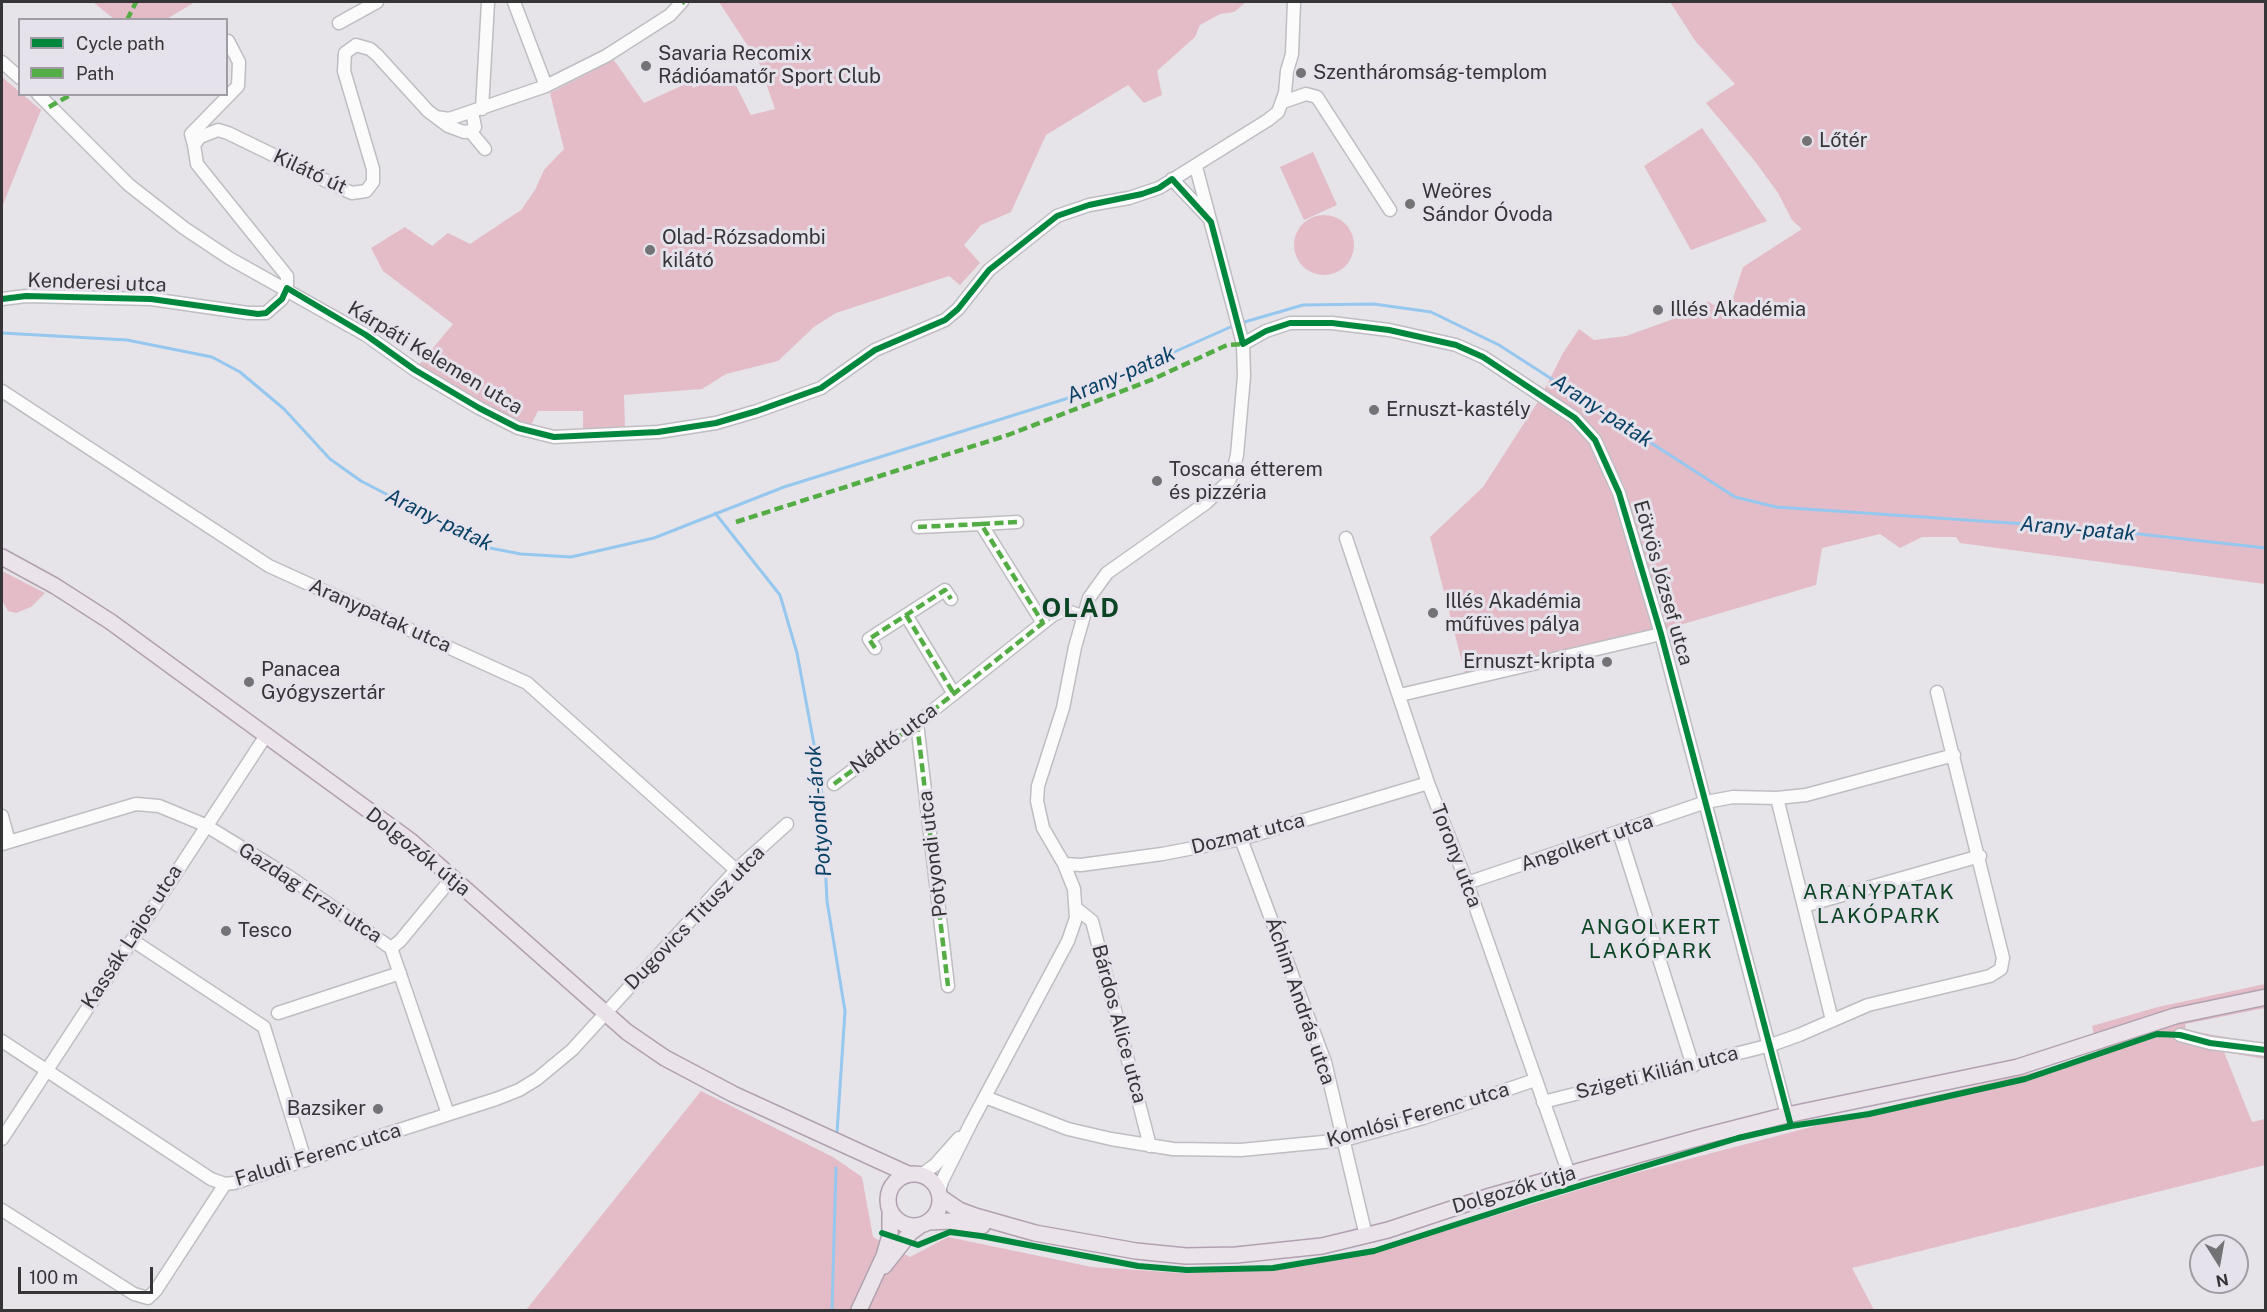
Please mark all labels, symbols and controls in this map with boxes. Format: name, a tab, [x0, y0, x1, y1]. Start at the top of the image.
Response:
legend	[18, 18, 228, 96]
text: Cycle path	[76, 33, 165, 54]
place label: Savaria Recomix Rádióamatőr Sport Club	[658, 42, 881, 89]
marker: Savaria Recomix Rádióamatőr Sport Club	[639, 59, 653, 73]
place label: Szentháromság-templom	[1313, 61, 1547, 85]
text: Path	[76, 63, 114, 84]
marker: Szentháromság-templom	[1294, 66, 1308, 80]
place label: Lőtér	[1819, 129, 1868, 153]
marker: Lőtér	[1800, 134, 1814, 148]
street label: Kilátó út	[269, 145, 351, 199]
place label: Weöres Sándor Óvoda	[1422, 180, 1553, 227]
marker: Weöres Sándor Óvoda	[1403, 197, 1417, 211]
place label: Olad-Rózsadombi kilátó	[662, 226, 826, 273]
marker: Olad-Rózsadombi kilátó	[643, 243, 657, 257]
street label: Kenderesi utca	[27, 269, 167, 297]
street label: Kárpáti Kelemen utca	[343, 296, 527, 420]
place label: Illés Akadémia	[1670, 298, 1806, 322]
marker: Illés Akadémia	[1651, 303, 1665, 317]
water label: Arany-patak	[1063, 341, 1179, 409]
water label: Arany-patak	[1547, 369, 1657, 453]
place label: Ernuszt-kastély	[1386, 398, 1531, 422]
marker: Ernuszt-kastély	[1367, 403, 1381, 417]
place label: Toscana étterem és pizzéria	[1169, 458, 1323, 505]
marker: Toscana étterem és pizzéria	[1150, 474, 1164, 488]
water label: Arany-patak	[381, 483, 497, 557]
street label: Eötvös József utca	[1628, 498, 1698, 668]
water label: Arany-patak	[2019, 511, 2137, 547]
street label: Aranypatak utca	[305, 574, 455, 658]
place label: Illés Akadémia műfüves pálya	[1445, 590, 1581, 637]
district label: OLAD	[1042, 593, 1120, 625]
marker: Illés Akadémia műfüves pálya	[1426, 606, 1440, 620]
place label: Ernuszt-kripta	[1463, 650, 1595, 674]
marker: Ernuszt-kripta	[1600, 655, 1614, 669]
place label: Panacea Gyógyszertár	[261, 658, 385, 705]
marker: Panacea Gyógyszertár	[242, 675, 256, 689]
street label: Nádtó utca	[846, 699, 942, 779]
water label: Potyondi-árok	[801, 744, 837, 878]
street label: Potyondi utca	[913, 789, 953, 919]
street label: Torony utca	[1425, 801, 1487, 911]
street label: Dolgozók útja	[361, 803, 475, 901]
street label: Dozmat utca	[1189, 808, 1307, 860]
street label: Angolkert utca	[1518, 809, 1656, 877]
street label: Gazdag Erzsi utca	[234, 838, 386, 948]
street label: Dugovics Titusz utca	[620, 841, 770, 995]
street label: Kassák Lajos utca	[77, 861, 187, 1013]
district label: ARANYPATAK LAKÓPARK	[1803, 880, 1955, 930]
street label: Áchim András utca	[1260, 914, 1340, 1088]
district label: ANGOLKERT LAKÓPARK	[1580, 915, 1722, 965]
place label: Tesco	[238, 919, 292, 943]
marker: Tesco	[219, 924, 233, 938]
street label: Bárdos Alice utca	[1086, 942, 1152, 1106]
street label: Szigeti Kilián utca	[1573, 1041, 1741, 1105]
street label: Komlósi Ferenc utca	[1324, 1077, 1512, 1153]
place label: Bazsiker	[287, 1097, 366, 1121]
marker: Bazsiker	[371, 1102, 385, 1116]
street label: Faludi Ferenc utca	[232, 1118, 404, 1192]
street label: Dolgozók útja	[1449, 1161, 1579, 1219]
north arrow	[2189, 1234, 2249, 1294]
scale bar	[21, 1255, 156, 1293]
text: 100 m	[29, 1267, 78, 1288]
text: N	[2214, 1270, 2230, 1291]

